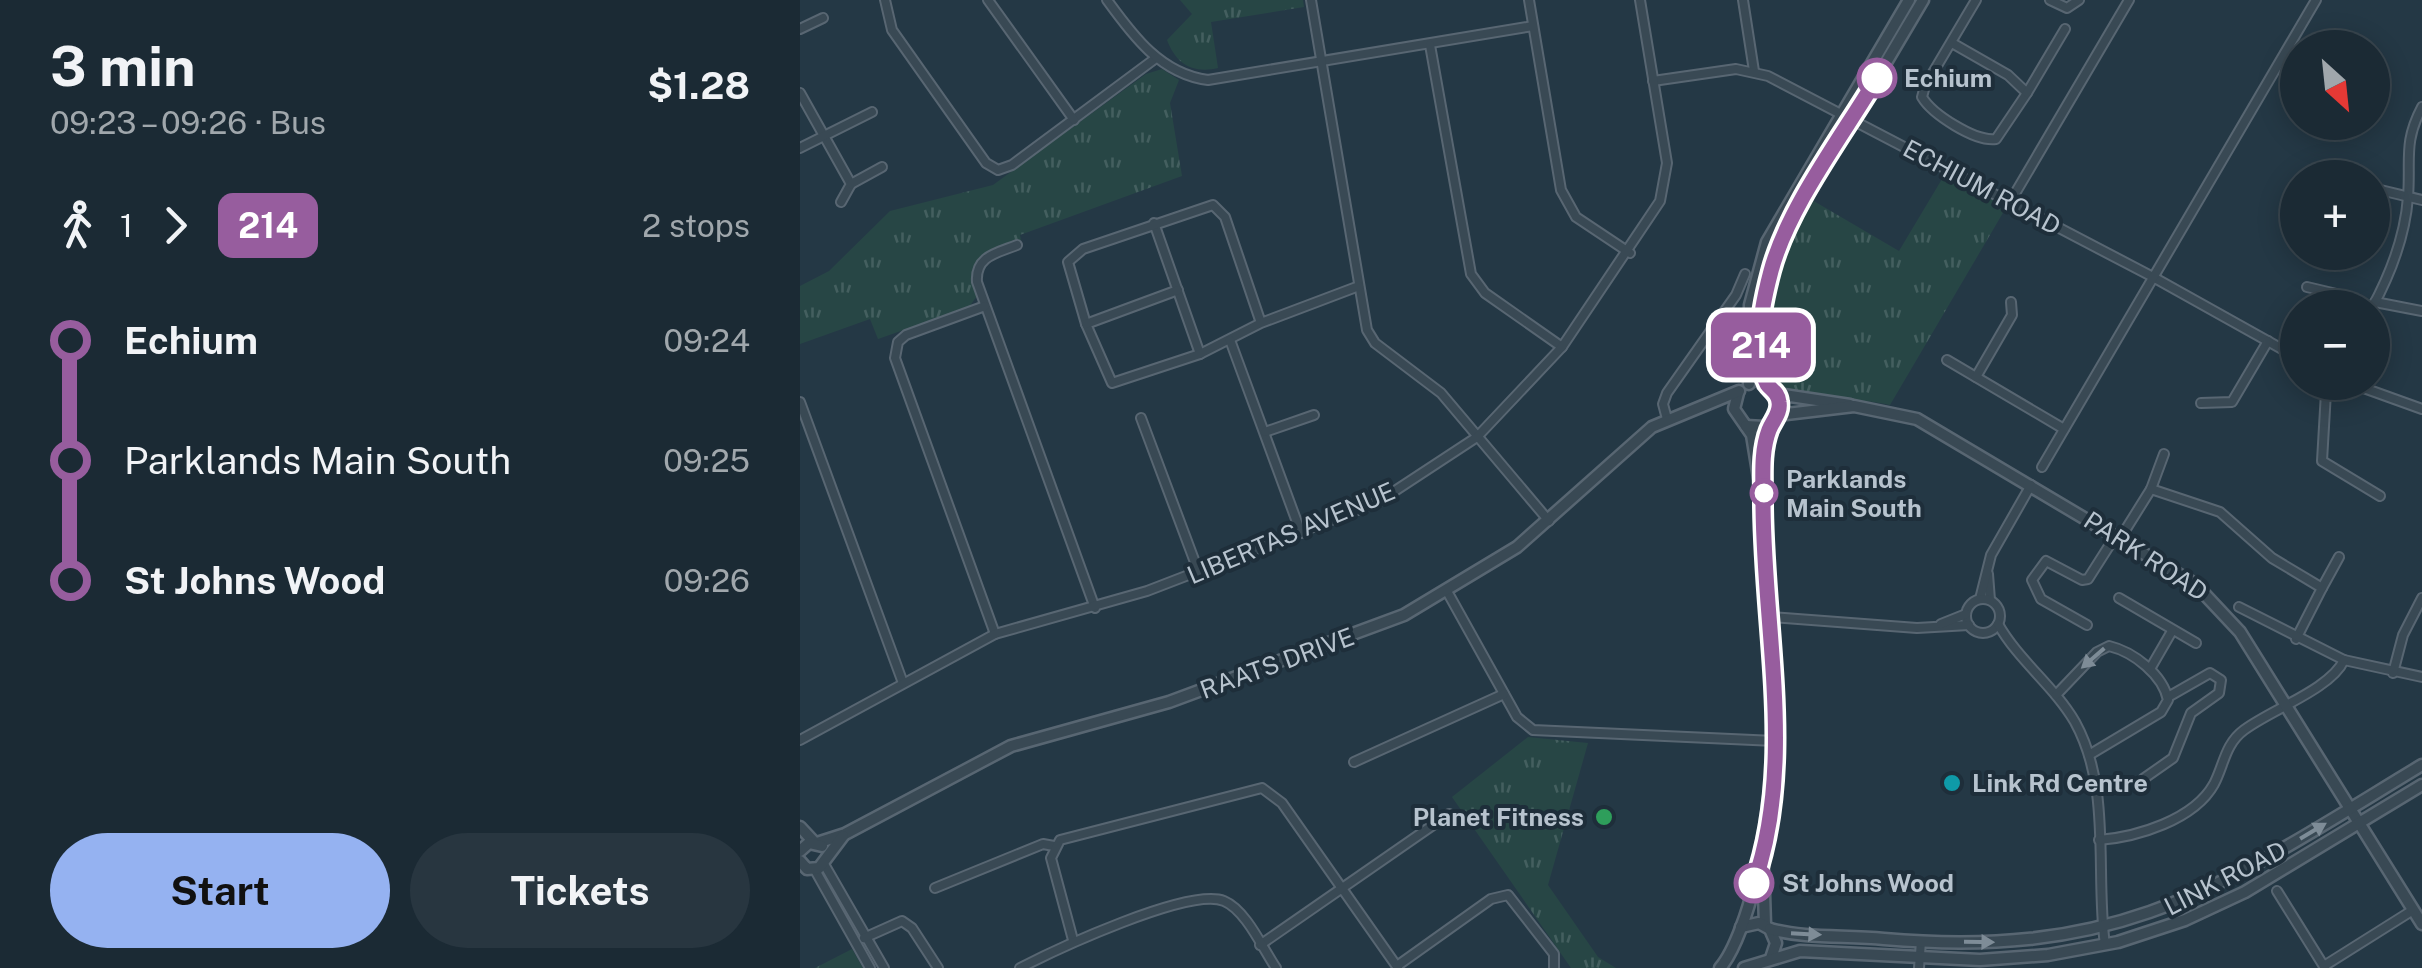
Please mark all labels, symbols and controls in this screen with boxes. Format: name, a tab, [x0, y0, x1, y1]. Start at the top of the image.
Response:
north arrow	[2280, 30, 2390, 140]
map controls	[2280, 30, 2390, 400]
text: 3 min	[50, 34, 196, 98]
marker: Echium	[1858, 59, 1896, 97]
text: $1.28	[647, 63, 750, 108]
place label: Echium	[1904, 63, 1992, 93]
text: 09:23 – 09:26 · Bus	[50, 104, 326, 141]
street label: ECHIUM ROAD	[1898, 133, 2066, 241]
button: +	[2280, 160, 2390, 270]
icon: walk	[50, 198, 105, 253]
icon: forward	[148, 198, 203, 253]
text: 214	[238, 205, 298, 246]
text: 1	[120, 207, 133, 244]
text: 2 stops	[642, 207, 750, 244]
button: −	[2280, 290, 2390, 400]
line badge: 214	[1704, 312, 1818, 378]
text: Echium	[124, 318, 258, 363]
text: 09:24	[664, 322, 750, 359]
text: 214	[1731, 325, 1791, 366]
text: Parklands Main South	[124, 438, 511, 483]
text: 09:25	[663, 442, 750, 479]
place label: Parklands Main South	[1786, 464, 1922, 523]
street label: LIBERTAS AVENUE	[1183, 476, 1399, 590]
marker: Parklands Main South	[1751, 480, 1777, 506]
street label: PARK ROAD	[2079, 505, 2213, 607]
text: St Johns Wood	[124, 558, 385, 603]
text: 09:26	[664, 562, 750, 599]
street label: RAATS DRIVE	[1196, 621, 1358, 705]
one-way arrow	[2081, 647, 2106, 669]
place label: Link Rd Centre	[1972, 768, 2148, 798]
marker: Link Rd Centre	[1941, 772, 1963, 794]
place label: Planet Fitness	[1413, 802, 1584, 832]
marker: Planet Fitness	[1593, 806, 1615, 828]
one-way arrow	[2299, 823, 2327, 840]
button: Start	[50, 833, 390, 948]
button: Tickets	[410, 833, 750, 948]
street label: LINK ROAD	[2159, 835, 2291, 921]
marker: St Johns Wood	[1735, 864, 1773, 902]
place label: St Johns Wood	[1782, 868, 1954, 898]
one-way arrow	[1791, 926, 1823, 942]
one-way arrow	[1964, 934, 1996, 950]

